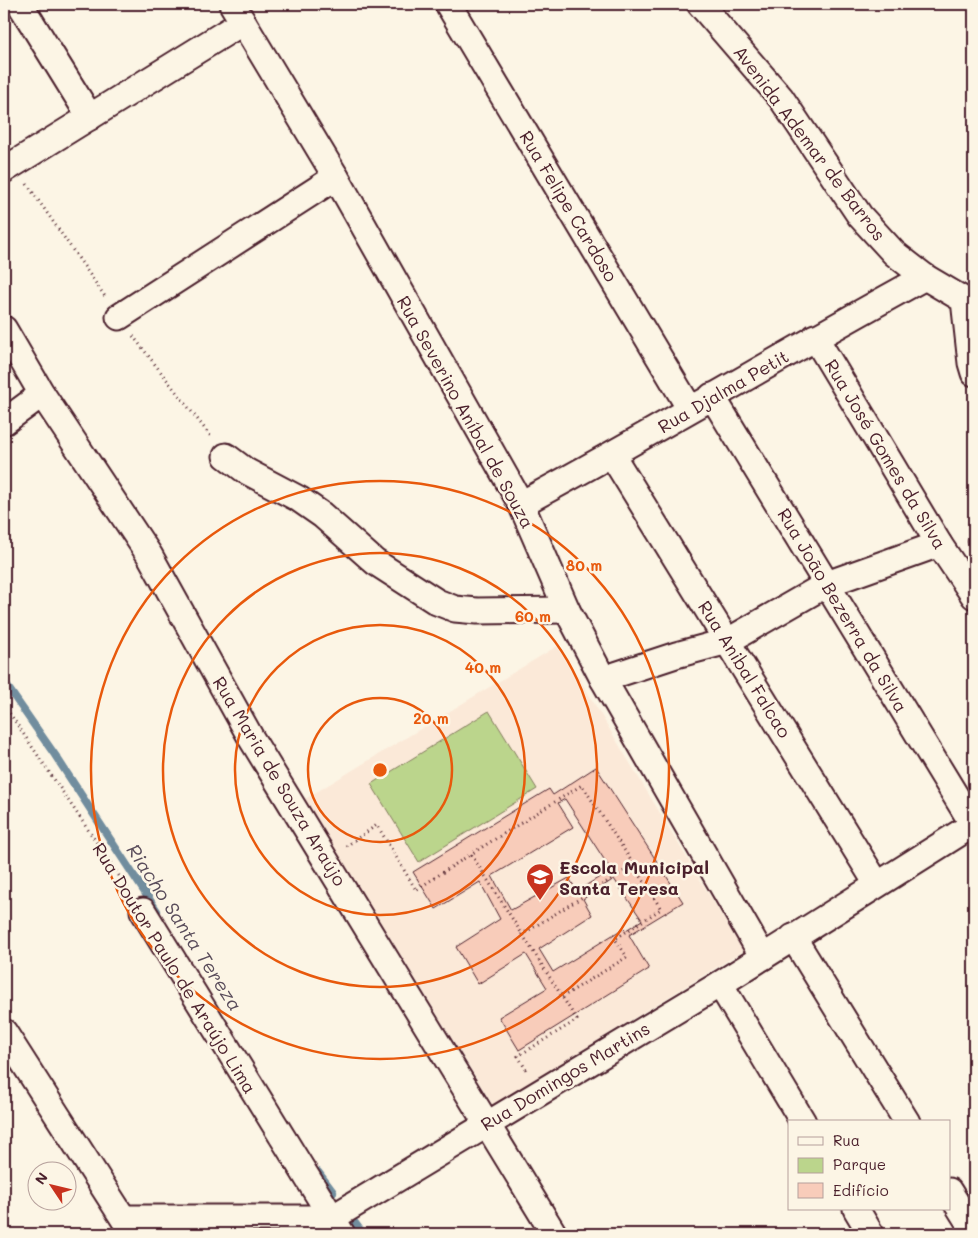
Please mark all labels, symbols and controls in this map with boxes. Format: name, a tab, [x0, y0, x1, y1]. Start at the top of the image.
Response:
street label: Avenida Ademar de Barros	[729, 40, 891, 246]
street label: Rua Felipe Cardoso	[514, 126, 624, 286]
street label: Rua Severino Aníbal de Souza	[392, 291, 540, 533]
street label: Rua Djalma Petit	[653, 344, 793, 438]
street label: Rua José Gomes da Silva	[820, 354, 952, 554]
street label: Rua João Bezerra da Silva	[772, 503, 914, 717]
text: 80 m	[566, 555, 602, 575]
street label: Rua Anibal Falcao	[693, 596, 797, 742]
text: 60 m	[515, 606, 551, 626]
text: 40 m	[465, 657, 501, 677]
street label: Rua Maria de Souza Araújo	[208, 672, 352, 891]
text: 20 m	[413, 708, 449, 728]
centre of rings	[371, 761, 389, 779]
street label: Rua Doutor Paulo de Araújo Lima	[88, 838, 262, 1098]
water label: Riacho Santa Tereza	[122, 839, 248, 1015]
place label: Escola Municipal Santa Teresa	[559, 855, 709, 900]
school or university icon: Escola Municipal Santa Teresa	[525, 862, 555, 901]
street label: Rua Domingos Martins	[476, 1016, 654, 1136]
legend	[788, 1120, 950, 1210]
text: Rua	[833, 1130, 860, 1150]
text: Parque	[833, 1154, 886, 1174]
north arrow	[28, 1160, 78, 1210]
text: N	[30, 1168, 52, 1188]
text: Edifício	[833, 1180, 889, 1200]

